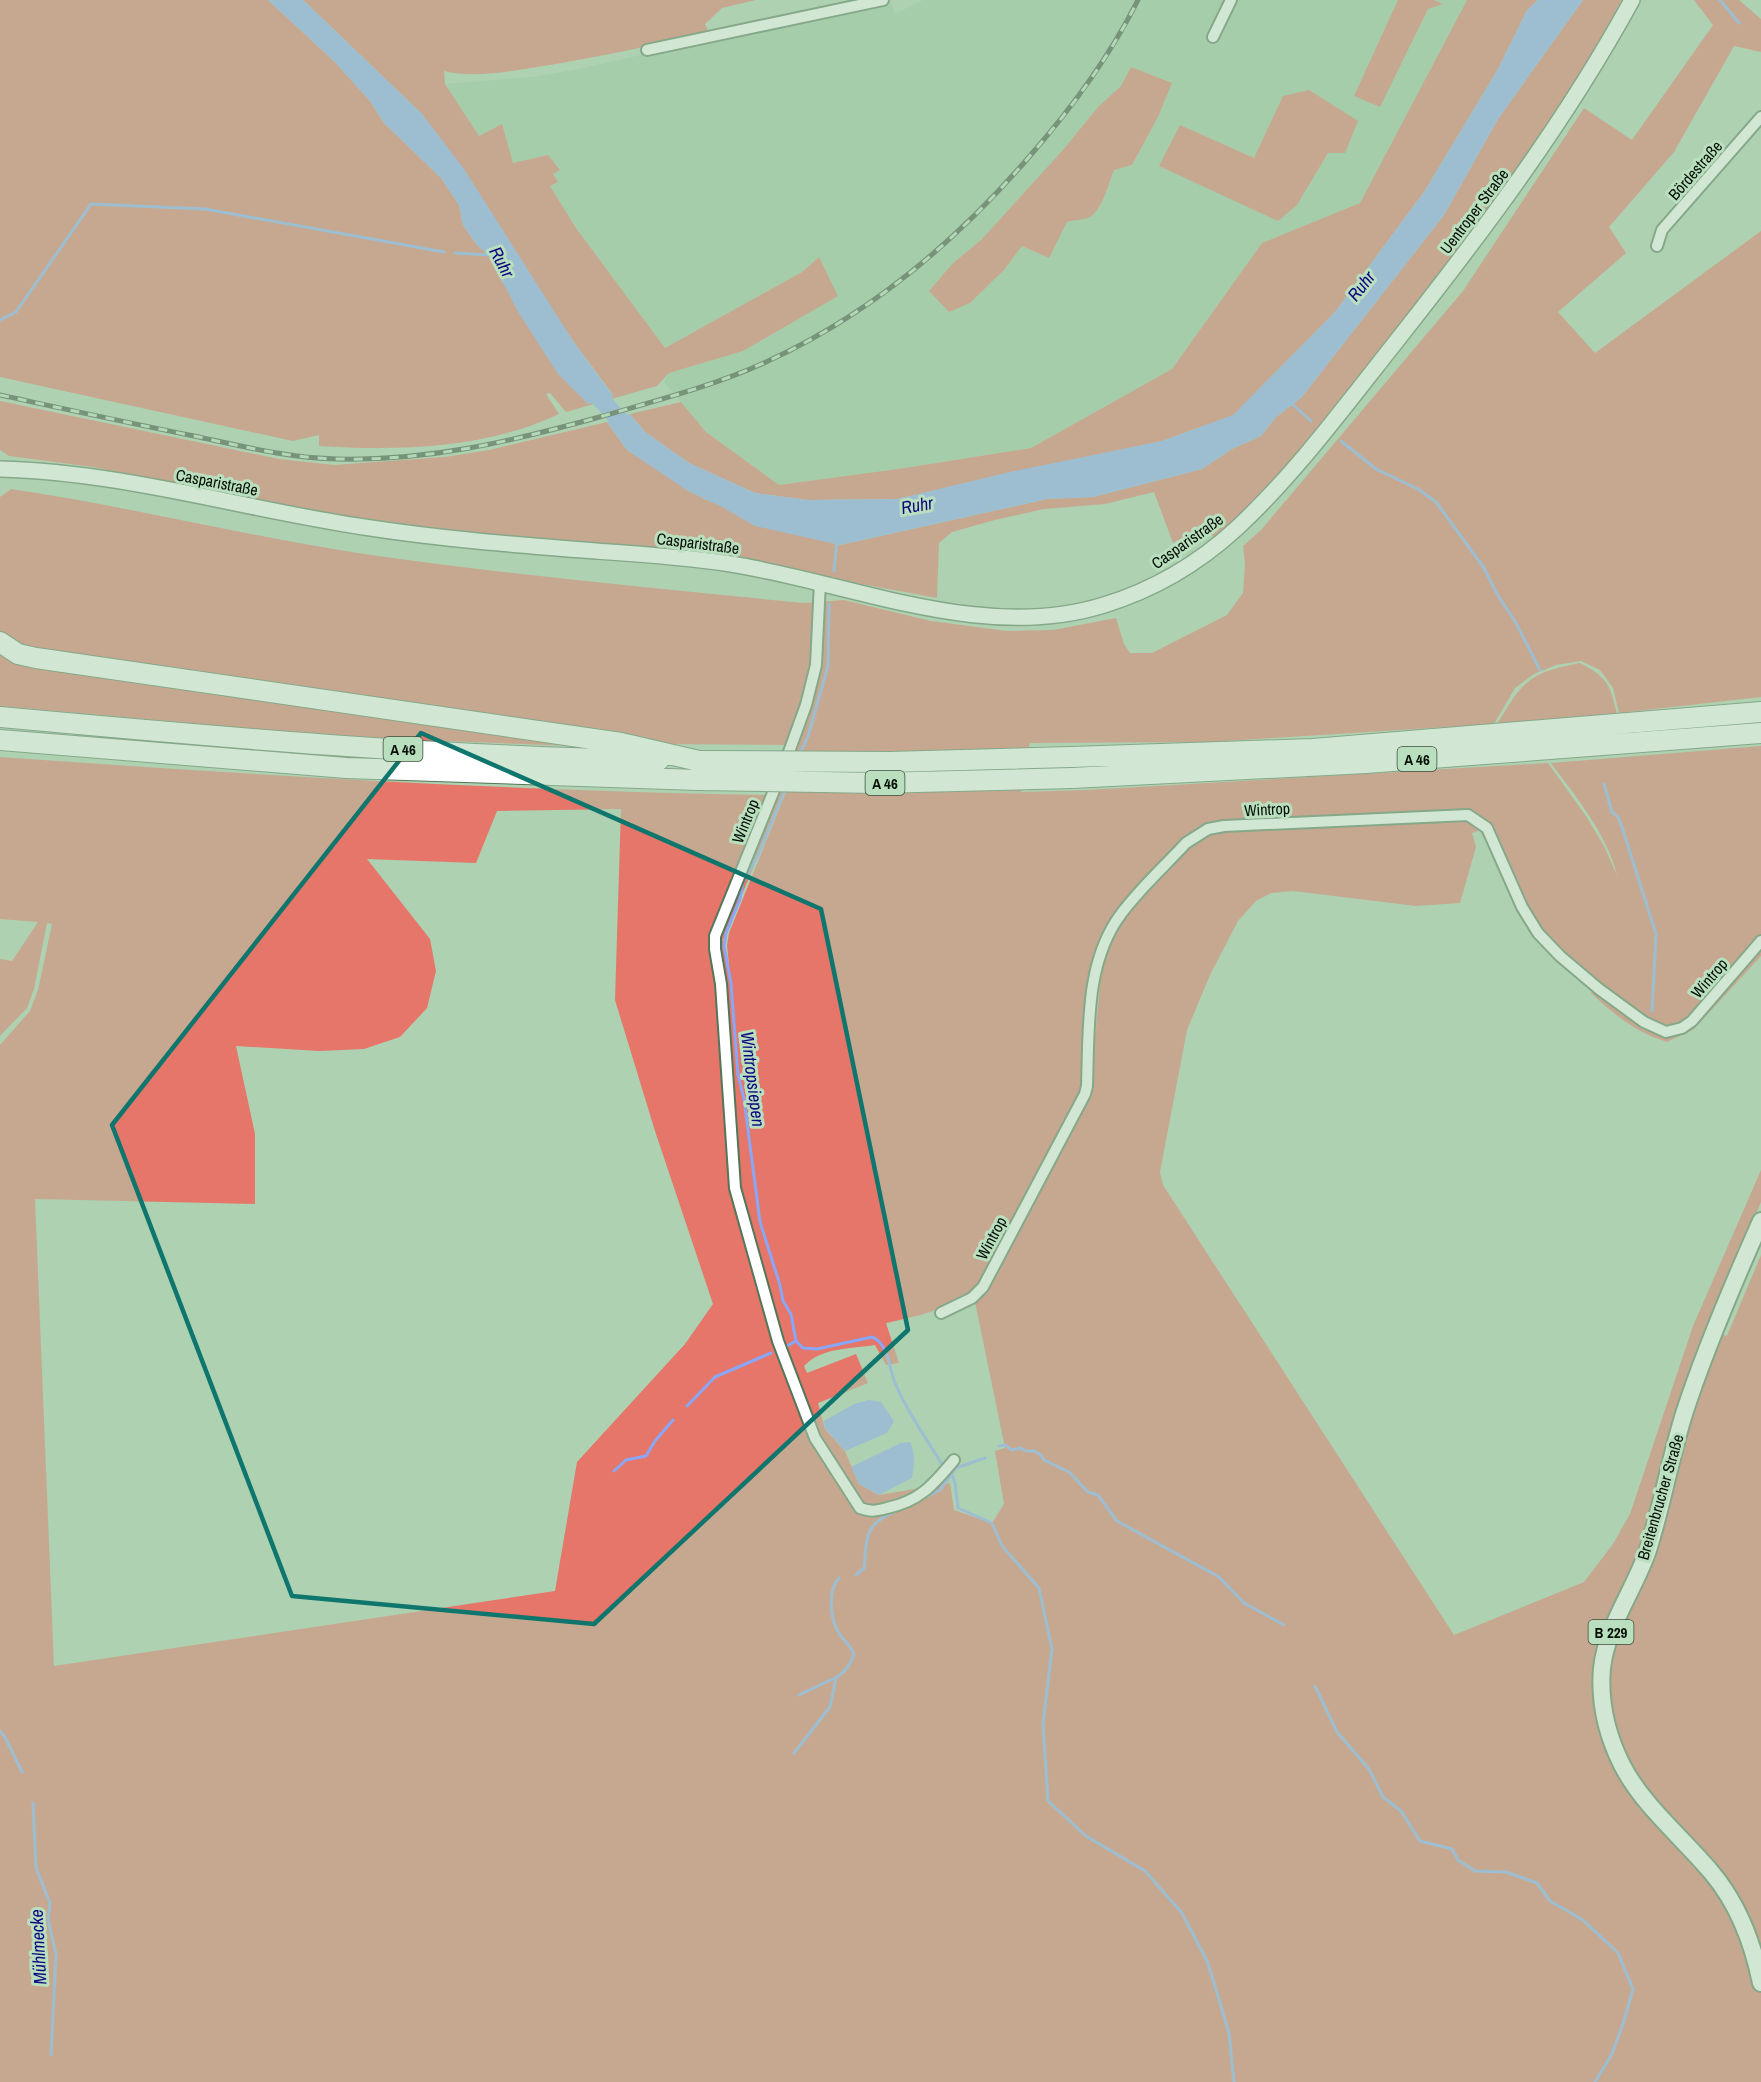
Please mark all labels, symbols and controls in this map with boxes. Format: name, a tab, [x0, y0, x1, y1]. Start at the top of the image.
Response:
street label: Bördestraße	[1663, 136, 1727, 204]
street label: Uentroper Straße	[1435, 164, 1513, 258]
water label: Ruhr	[483, 242, 521, 283]
water label: Ruhr	[1341, 265, 1381, 306]
street label: Casparistraße	[174, 463, 260, 501]
water label: Ruhr	[899, 490, 936, 520]
street label: Casparistraße	[1147, 508, 1227, 574]
street label: Casparistraße	[655, 527, 741, 559]
road number: A 46	[384, 737, 422, 761]
road number: A 46	[1398, 747, 1436, 771]
road number: A 46	[866, 771, 904, 795]
street label: Wintrop	[726, 796, 764, 846]
street label: Wintrop	[1243, 797, 1291, 821]
street label: Wintrop	[1686, 953, 1732, 1003]
water label: Wintropsiepen	[735, 1030, 771, 1128]
street label: Wintrop	[971, 1213, 1011, 1263]
street label: Breitenbrucher Straße	[1632, 1432, 1688, 1562]
road number: B 229	[1588, 1620, 1634, 1644]
water label: Mühlmecke	[24, 1909, 52, 1985]

